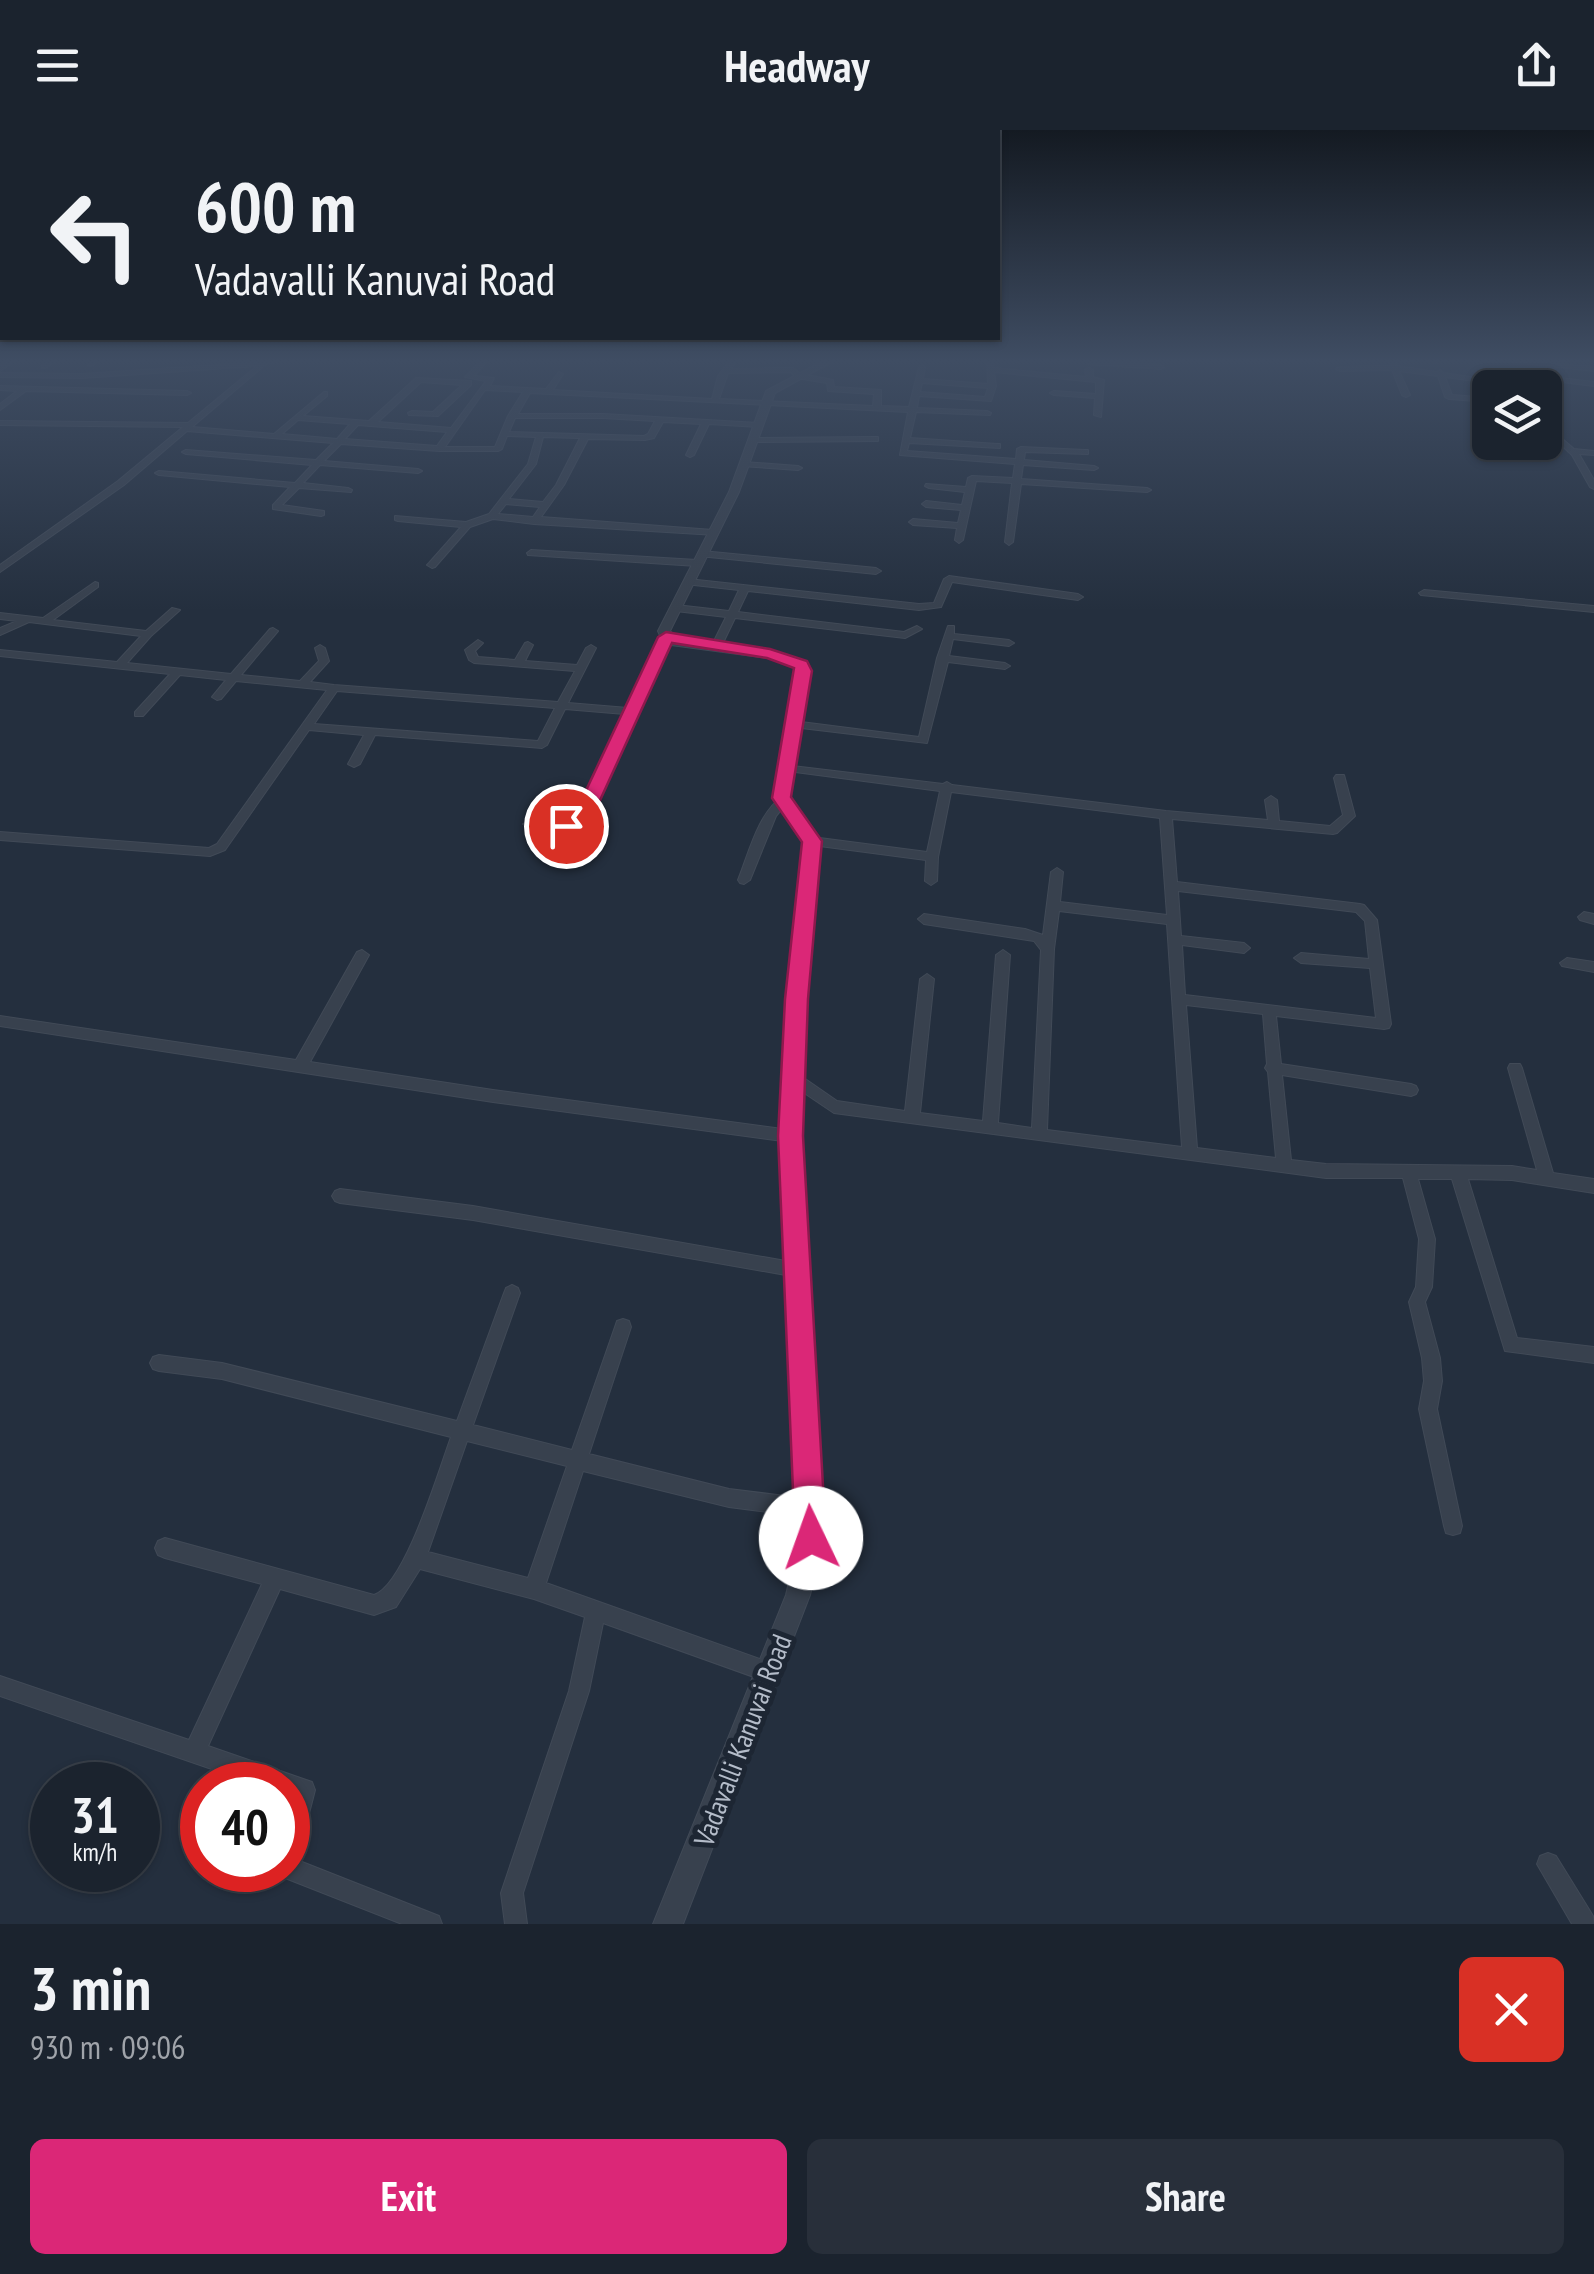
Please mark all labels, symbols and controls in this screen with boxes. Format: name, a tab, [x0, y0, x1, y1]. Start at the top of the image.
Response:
text: Headway	[724, 36, 870, 94]
icon: menu	[30, 38, 85, 93]
icon: share	[1509, 38, 1564, 93]
text: 600 m	[195, 161, 356, 251]
icon: left	[30, 170, 160, 300]
text: Vadavalli Kanuvai Road	[195, 249, 555, 307]
map controls	[1472, 370, 1562, 460]
button: layers	[1472, 370, 1562, 460]
pin	[524, 784, 609, 869]
icon: arrive	[539, 799, 594, 854]
position arrow	[759, 1486, 863, 1590]
street label: Vadavalli Kanuvai Road	[684, 1629, 799, 1852]
speed limit sign: 40	[180, 1762, 310, 1892]
text: 31	[71, 1782, 119, 1847]
text: km/h	[73, 1836, 117, 1868]
text: 3 min	[30, 1949, 151, 2027]
button: close	[1459, 1957, 1564, 2062]
text: 930 m · 09:06	[30, 2026, 185, 2068]
button: Exit	[30, 2139, 787, 2254]
button: Share	[807, 2139, 1564, 2254]

